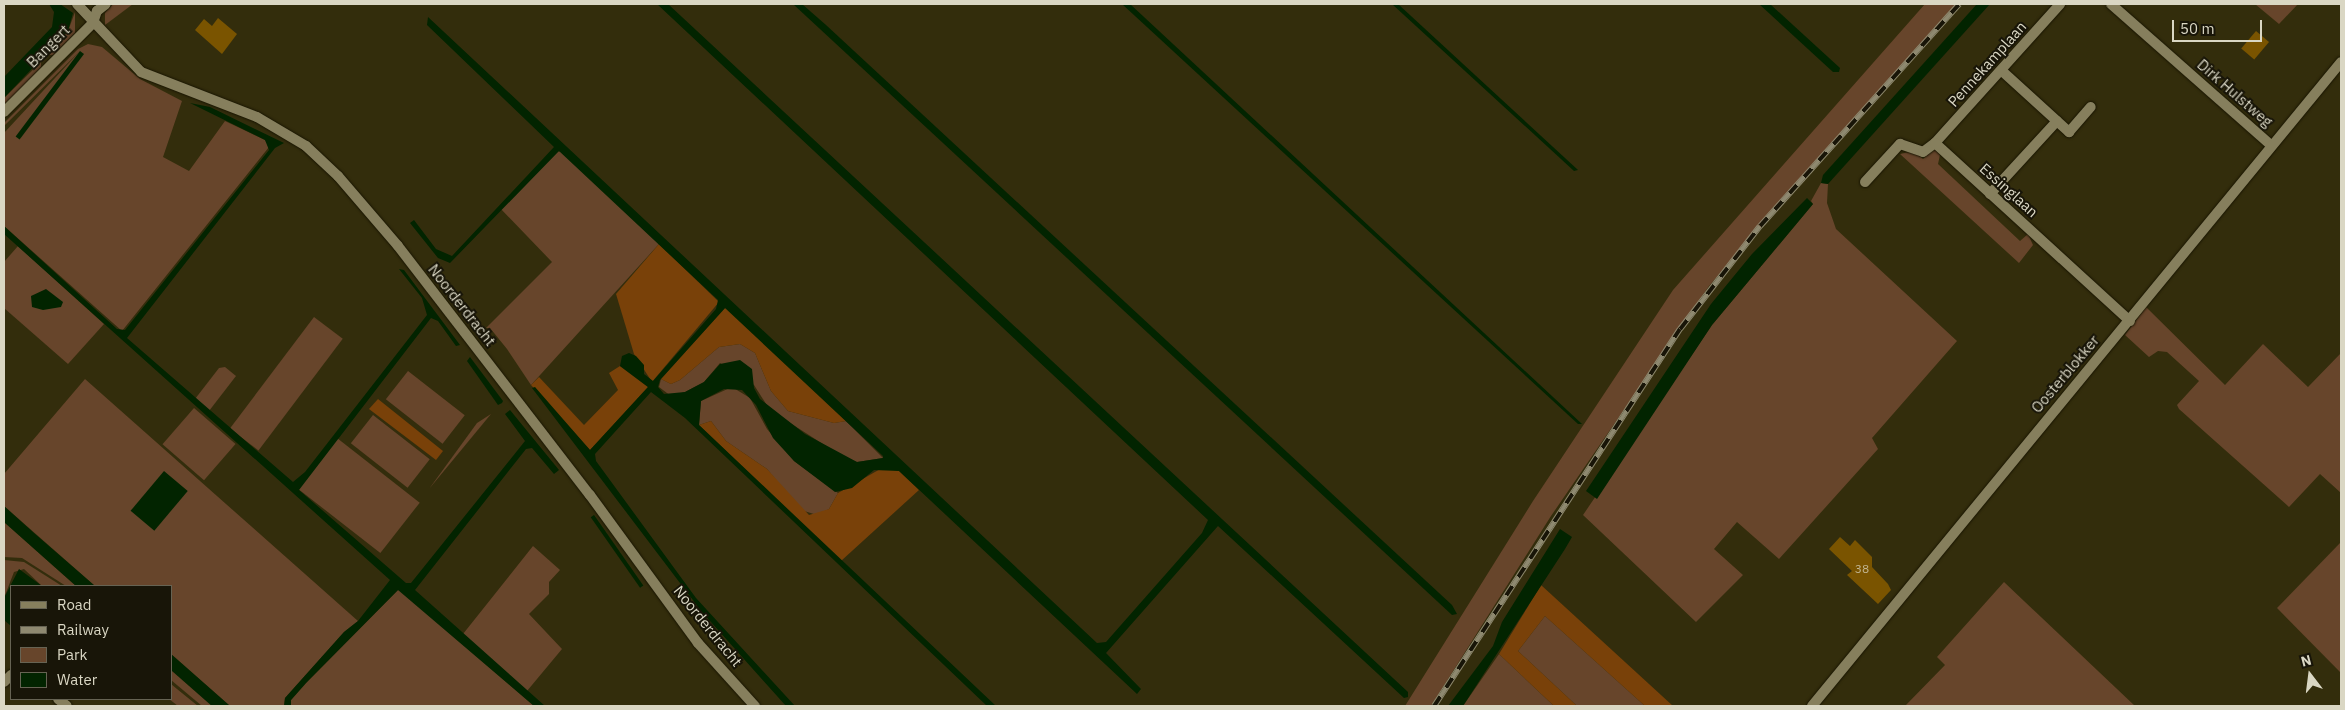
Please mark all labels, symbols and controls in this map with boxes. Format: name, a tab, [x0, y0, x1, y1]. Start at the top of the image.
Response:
scale bar	[2175, 10, 2265, 42]
street label: Pennekamplaan	[1944, 18, 2030, 110]
text: 50 m	[2180, 19, 2215, 38]
street label: Bangert	[23, 21, 73, 71]
street label: Dirk Hulstweg	[2194, 55, 2276, 131]
street label: Essinglaan	[1976, 159, 2042, 221]
street label: Noorderdracht	[425, 261, 499, 349]
street label: Oosterblokker	[2027, 332, 2103, 416]
house number: 38	[1855, 562, 1869, 576]
street label: Noorderdracht	[670, 582, 746, 670]
legend	[10, 585, 172, 700]
text: Road	[57, 595, 92, 614]
text: Railway	[57, 620, 109, 639]
text: Park	[57, 645, 87, 664]
north arrow	[2285, 650, 2335, 700]
text: N	[2299, 651, 2313, 671]
text: Water	[57, 670, 97, 689]

